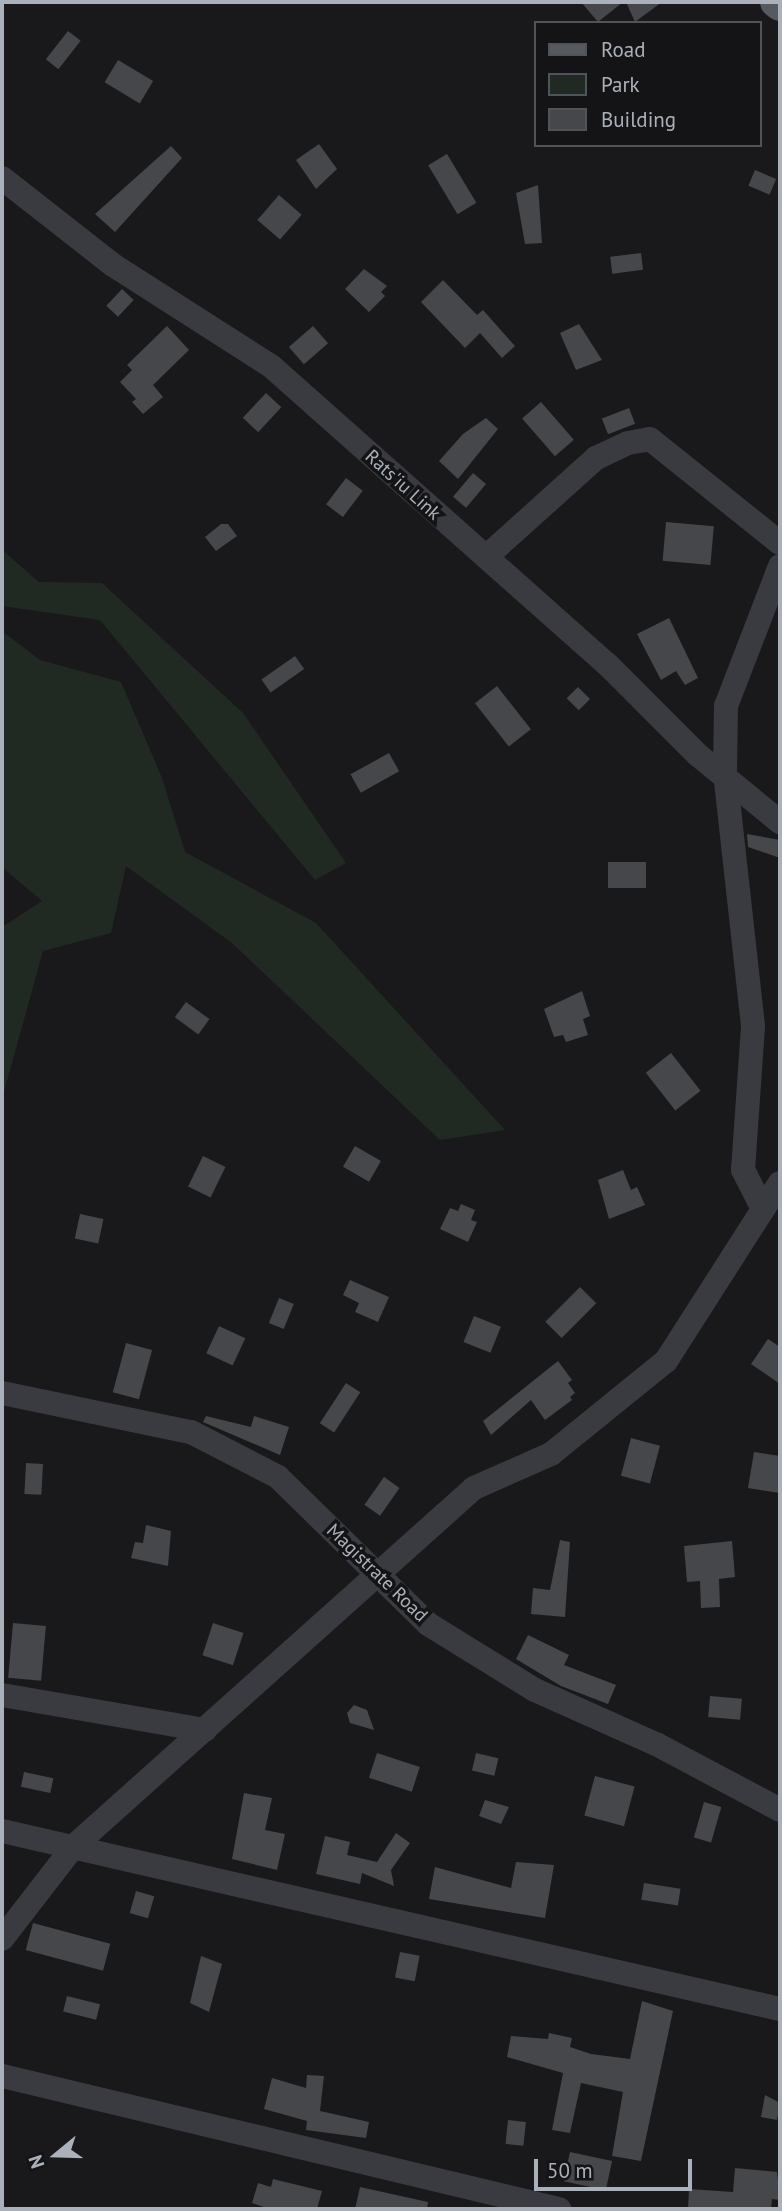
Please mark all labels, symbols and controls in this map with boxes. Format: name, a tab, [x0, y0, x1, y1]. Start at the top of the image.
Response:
legend	[534, 21, 761, 147]
text: Road	[601, 36, 645, 63]
text: Park	[601, 71, 640, 98]
text: Building	[601, 106, 676, 133]
street label: Rats'iu Link	[360, 445, 446, 525]
street label: Magistrate Road	[322, 1519, 432, 1627]
north arrow	[21, 2120, 91, 2190]
scale bar	[537, 2144, 694, 2188]
text: N	[23, 2152, 50, 2172]
text: 50 m	[547, 2157, 593, 2184]

